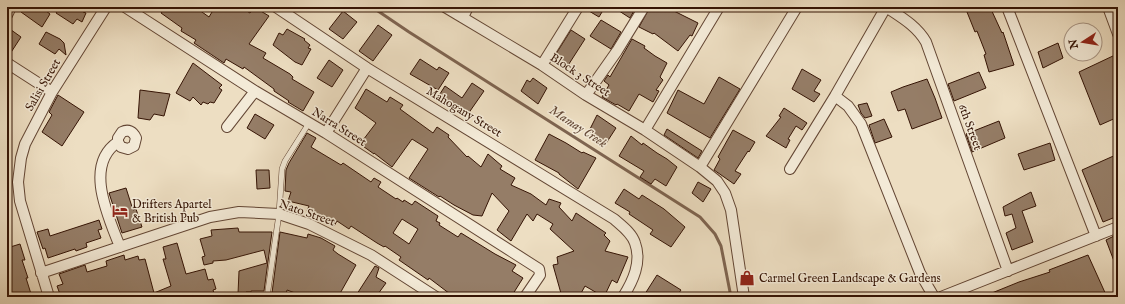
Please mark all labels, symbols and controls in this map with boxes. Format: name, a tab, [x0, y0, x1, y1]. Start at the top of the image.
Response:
north arrow	[1063, 22, 1103, 62]
text: N	[1066, 37, 1082, 51]
street label: Block 3 Street	[547, 50, 613, 100]
street label: Salisi Street	[22, 56, 64, 114]
street label: Mahogany Street	[423, 84, 505, 140]
water label: Mamay Creek	[546, 102, 611, 152]
street label: 6th Street	[955, 102, 985, 152]
street label: Narra Street	[309, 104, 369, 150]
street label: Nato Street	[277, 196, 337, 230]
place label: Drifters Apartel & British Pub	[132, 197, 212, 226]
hotel icon: Drifters Apartel & British Pub	[111, 202, 129, 220]
shop icon: Carmel Green Landscape & Gardens	[738, 269, 756, 287]
place label: Carmel Green Landscape & Gardens	[759, 271, 941, 287]

